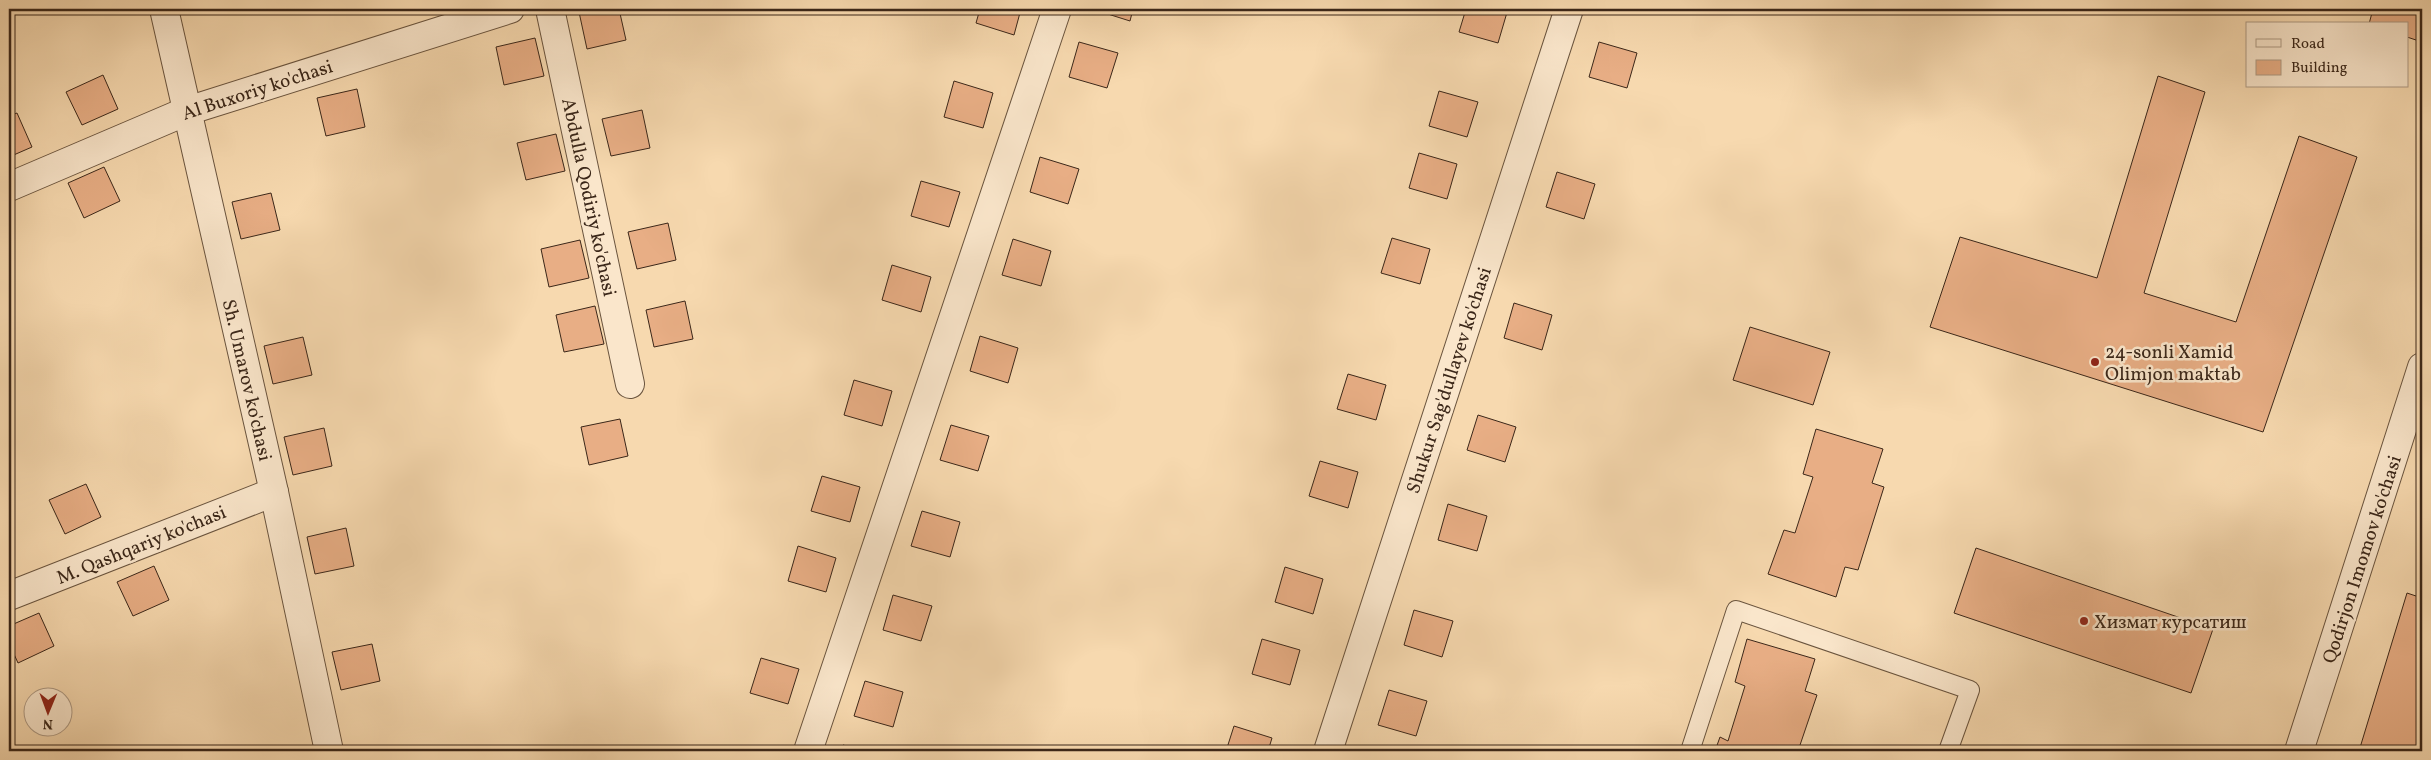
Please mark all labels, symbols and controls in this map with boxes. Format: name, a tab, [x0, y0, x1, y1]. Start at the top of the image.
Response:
legend	[2246, 22, 2408, 88]
text: Road	[2291, 34, 2325, 55]
street label: Al Buxoriy ko'chasi	[179, 54, 337, 128]
text: Building	[2291, 58, 2348, 79]
street label: Abdulla Qodiriy ko'chasi	[554, 96, 622, 299]
street label: Shukur Sag'dullayev ko'chasi	[1401, 264, 1499, 497]
street label: Sh. Umarov ko'chasi	[215, 297, 277, 464]
place label: 24-sonli Xamid Olimjon maktab	[2105, 340, 2241, 388]
marker: 24-sonli Xamid Olimjon maktab	[2089, 356, 2101, 368]
street label: Qodirjon Imomov ko'chasi	[2317, 452, 2409, 667]
street label: M. Qashqariy ko'chasi	[53, 500, 231, 592]
place label: Хизмат курсатиш	[2094, 610, 2247, 636]
marker: Хизмат курсатиш	[2078, 615, 2090, 627]
north arrow	[22, 688, 72, 738]
text: N	[43, 714, 53, 733]

